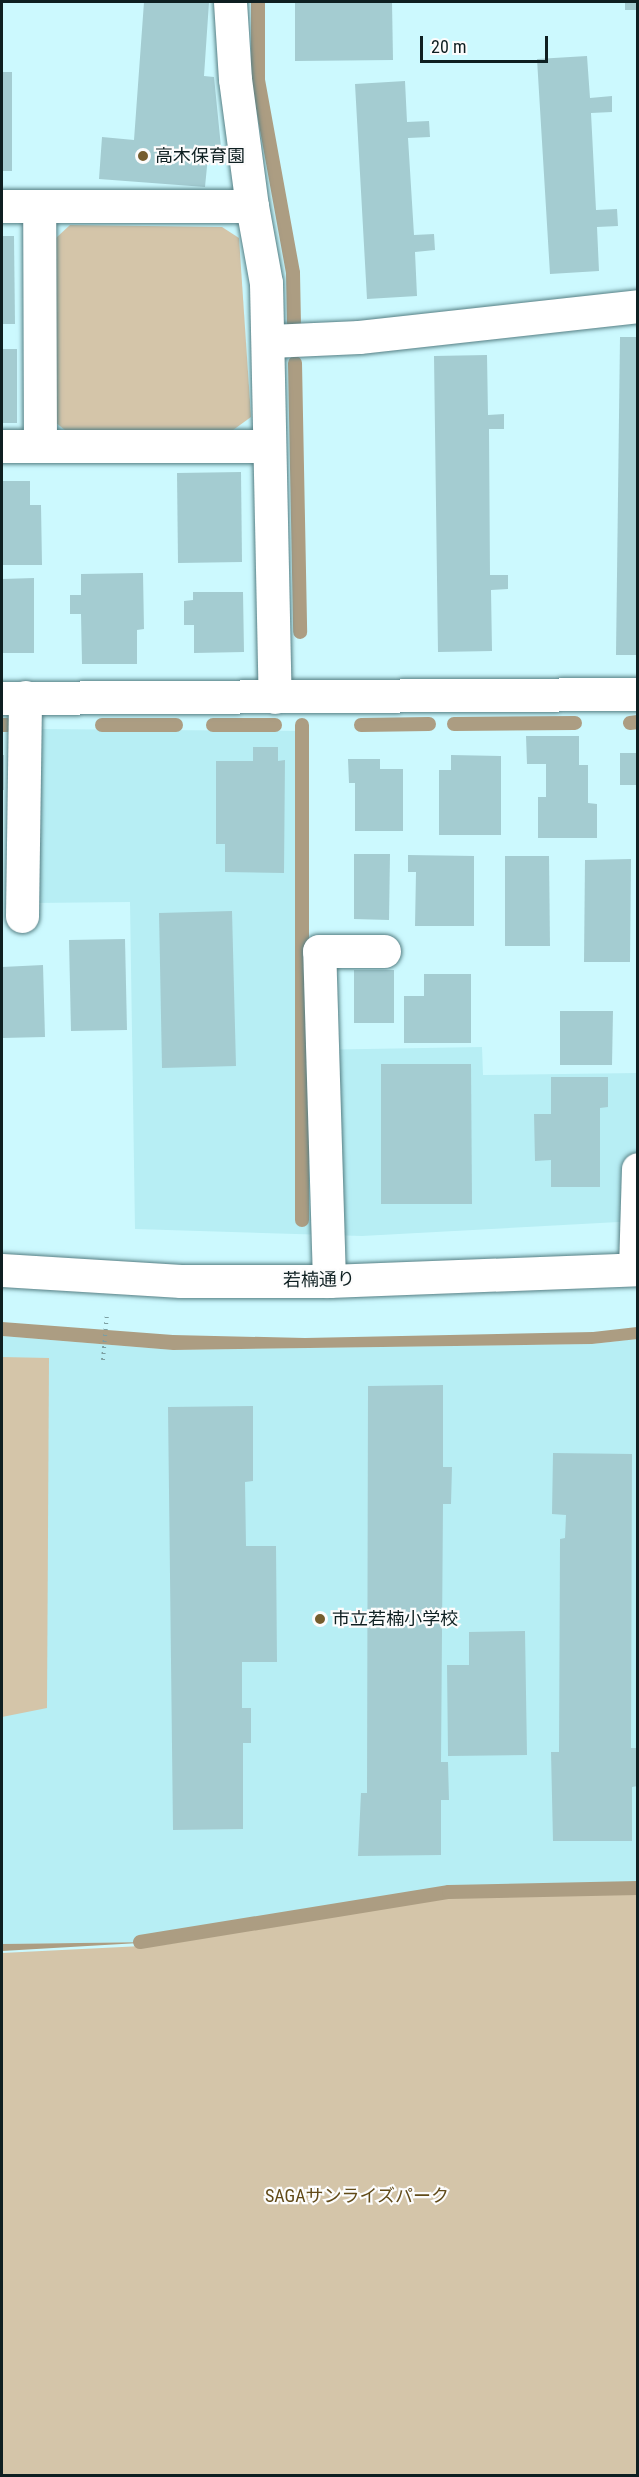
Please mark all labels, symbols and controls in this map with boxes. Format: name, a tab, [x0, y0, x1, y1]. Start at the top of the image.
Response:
scale bar	[423, 24, 550, 62]
text: 20 m	[431, 36, 466, 57]
place label: 高木保育園	[155, 145, 245, 167]
marker: 高木保育園	[136, 149, 150, 163]
street label: 若楠通り	[283, 1269, 355, 1291]
place label: 市立若楠小学校	[332, 1608, 458, 1630]
marker: 市立若楠小学校	[313, 1612, 327, 1626]
park label: SAGAサンライズパーク	[265, 2185, 449, 2207]

